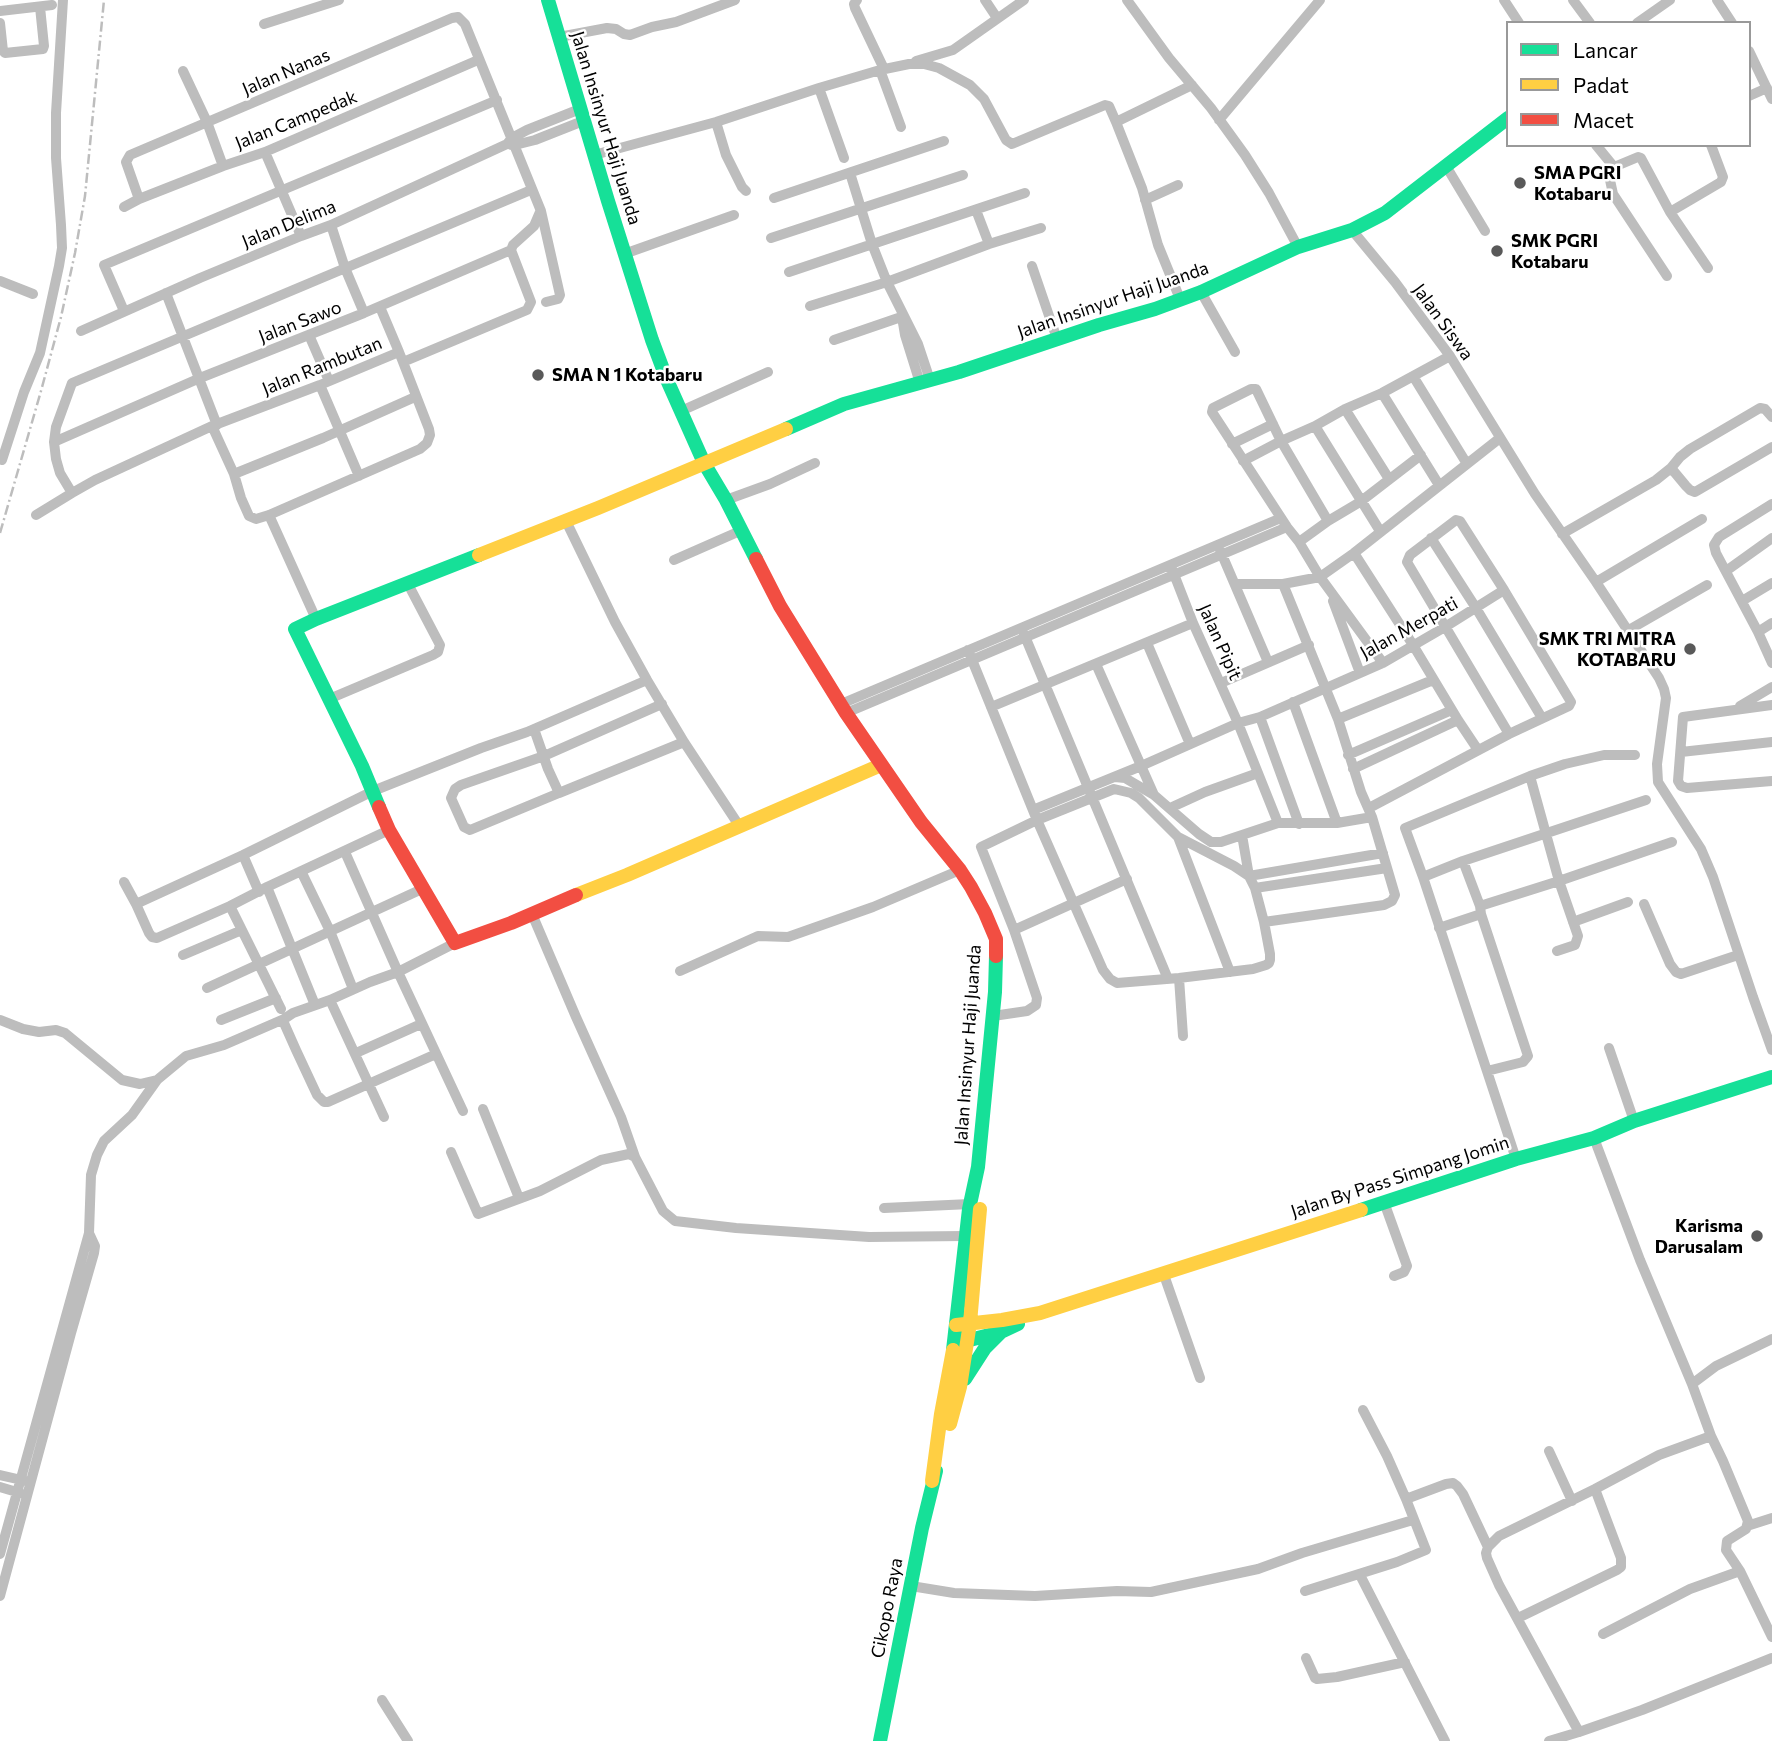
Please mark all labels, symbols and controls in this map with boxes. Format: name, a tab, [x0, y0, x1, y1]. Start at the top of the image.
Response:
legend	[1506, 21, 1751, 147]
street label: Jalan Insinyur Haji Juanda	[566, 29, 646, 227]
text: Lancar	[1573, 37, 1638, 62]
street label: Jalan Nanas	[239, 44, 333, 100]
text: Padat	[1573, 72, 1629, 97]
street label: Jalan Campedak	[232, 86, 360, 154]
text: Macet	[1573, 107, 1634, 132]
place label: SMA PGRI Kotabaru	[1534, 162, 1621, 204]
marker: SMA PGRI Kotabaru	[1512, 175, 1528, 191]
street label: Jalan Delima	[239, 195, 339, 253]
place label: SMK PGRI Kotabaru	[1511, 230, 1598, 272]
marker: SMK PGRI Kotabaru	[1489, 243, 1505, 259]
street label: Jalan Insinyur Haji Juanda	[1014, 257, 1212, 343]
street label: Jalan Siswa	[1408, 280, 1478, 364]
street label: Jalan Sawo	[256, 296, 344, 348]
street label: Jalan Rambutan	[259, 332, 385, 400]
place label: SMA N 1 Kotabaru	[552, 364, 702, 386]
marker: SMA N 1 Kotabaru	[530, 367, 546, 383]
street label: Jalan Merpati	[1356, 592, 1462, 664]
street label: Jalan Pipit	[1194, 601, 1246, 683]
place label: SMK TRI MITRA KOTABARU	[1539, 628, 1676, 670]
marker: SMK TRI MITRA KOTABARU	[1682, 641, 1698, 657]
street label: Jalan Insinyur Haji Juanda	[950, 944, 986, 1146]
street label: Jalan By Pass Simpang Jomin	[1288, 1131, 1512, 1223]
place label: Karisma Darusalam	[1655, 1215, 1743, 1258]
marker: Karisma Darusalam	[1749, 1228, 1765, 1244]
street label: Cikopo Raya	[867, 1556, 907, 1660]

